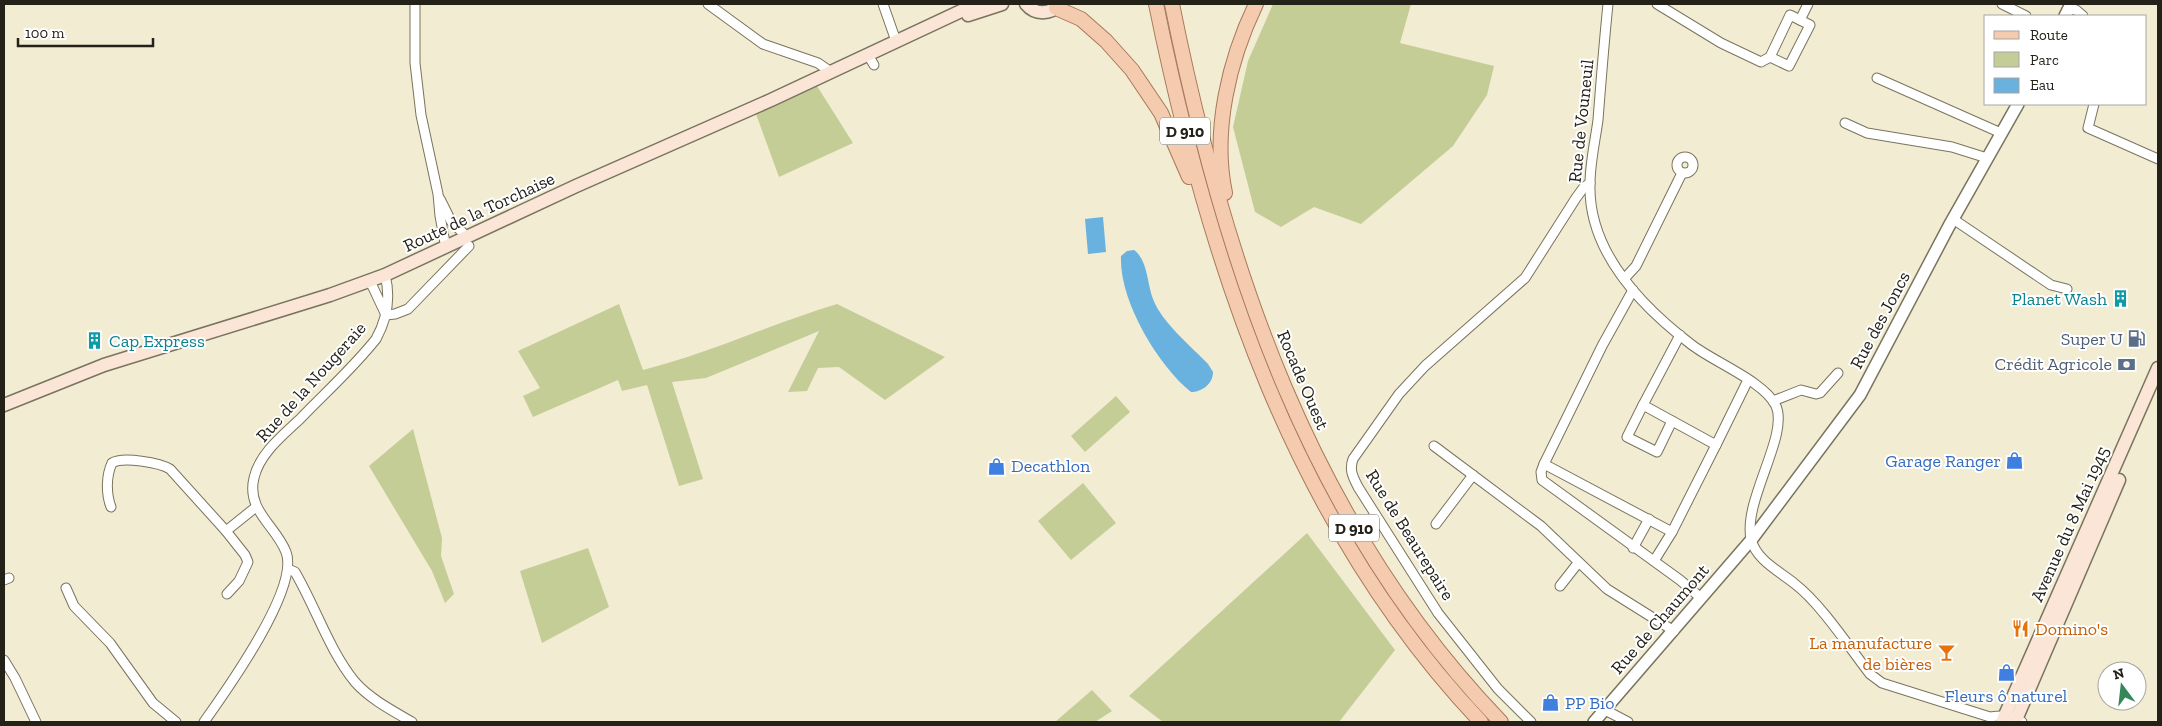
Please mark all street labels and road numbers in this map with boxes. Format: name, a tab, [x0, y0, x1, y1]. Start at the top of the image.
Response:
street label: Rue de Vouneuil	[1564, 58, 1598, 184]
road number: D 910	[1160, 118, 1210, 144]
street label: Route de la Torchaise	[400, 167, 558, 257]
street label: Rue des Joncs	[1845, 267, 1915, 373]
street label: Rue de la Nougeraie	[251, 317, 371, 447]
street label: Rocade Ouest	[1272, 327, 1334, 433]
street label: Avenue du 8 Mai 1945	[2026, 443, 2114, 605]
street label: Rue de Beaurepaire	[1361, 466, 1459, 604]
road number: D 910	[1329, 514, 1379, 542]
street label: Rue de Chaumont	[1606, 559, 1714, 678]

